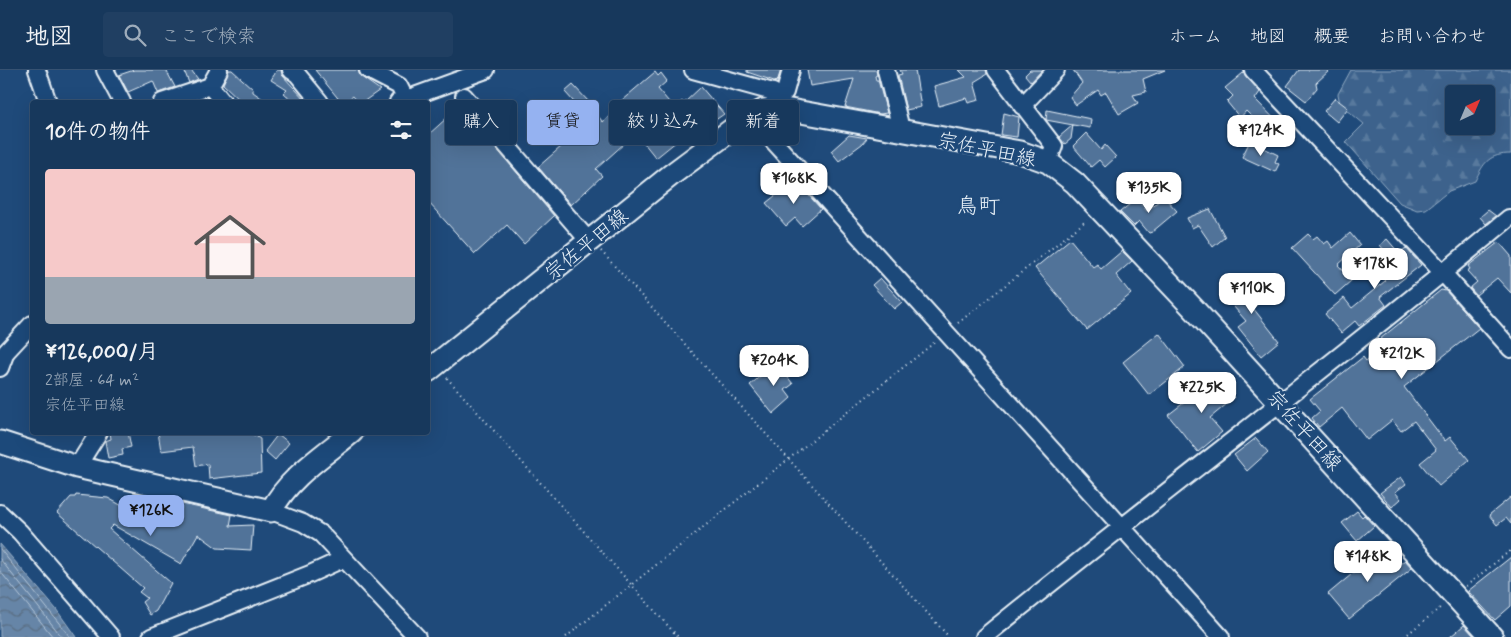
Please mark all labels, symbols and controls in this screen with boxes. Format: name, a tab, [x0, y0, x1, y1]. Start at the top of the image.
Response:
search box	[103, 12, 453, 57]
icon: search	[121, 21, 149, 49]
text: 地図	[25, 22, 73, 53]
text: ここで検索	[161, 24, 256, 49]
text: ホーム	[1169, 25, 1222, 49]
text: 地図	[1250, 25, 1286, 49]
text: 概要	[1314, 25, 1350, 49]
text: お問い合わせ	[1378, 25, 1486, 49]
north arrow	[1445, 85, 1495, 135]
map controls	[1445, 85, 1495, 135]
chip: 購入	[445, 100, 517, 145]
chip: 賃貸	[527, 100, 599, 145]
chip: 絞り込み	[609, 100, 717, 145]
chip: 新着	[727, 100, 799, 145]
pin: ¥124K	[1226, 114, 1296, 157]
icon: filters	[387, 116, 415, 144]
text: 10件の物件	[45, 118, 150, 146]
text: ¥124K	[1238, 120, 1284, 141]
street label: 宗佐平田線	[935, 127, 1038, 174]
pin: ¥168K	[759, 162, 829, 205]
text: ¥168K	[771, 168, 817, 189]
pin: ¥135K	[1114, 172, 1184, 214]
text: ¥135K	[1127, 177, 1171, 198]
district label: 鳥町	[956, 193, 1000, 221]
icon: home	[185, 202, 275, 292]
street label: 宗佐平田線	[540, 203, 634, 287]
pin: ¥178K	[1340, 248, 1410, 290]
text: ¥178K	[1353, 253, 1397, 274]
pin: ¥110K	[1217, 272, 1287, 315]
text: ¥110K	[1230, 278, 1274, 299]
text: ¥126,000/月	[45, 338, 159, 366]
pin: ¥212K	[1367, 338, 1437, 380]
text: ¥212K	[1380, 343, 1424, 364]
pin: ¥204K	[739, 344, 809, 387]
text: ¥204K	[751, 350, 797, 371]
text: 2部屋 · 64 m²	[45, 370, 139, 391]
pin: ¥225K	[1167, 372, 1237, 414]
text: ¥225K	[1179, 377, 1225, 398]
street label: 宗佐平田線	[1260, 385, 1347, 477]
text: 宗佐平田線	[45, 395, 125, 416]
pin: ¥126K	[116, 494, 186, 537]
text: ¥126K	[129, 500, 173, 521]
pin: ¥148K	[1333, 540, 1403, 583]
text: ¥148K	[1345, 546, 1391, 567]

